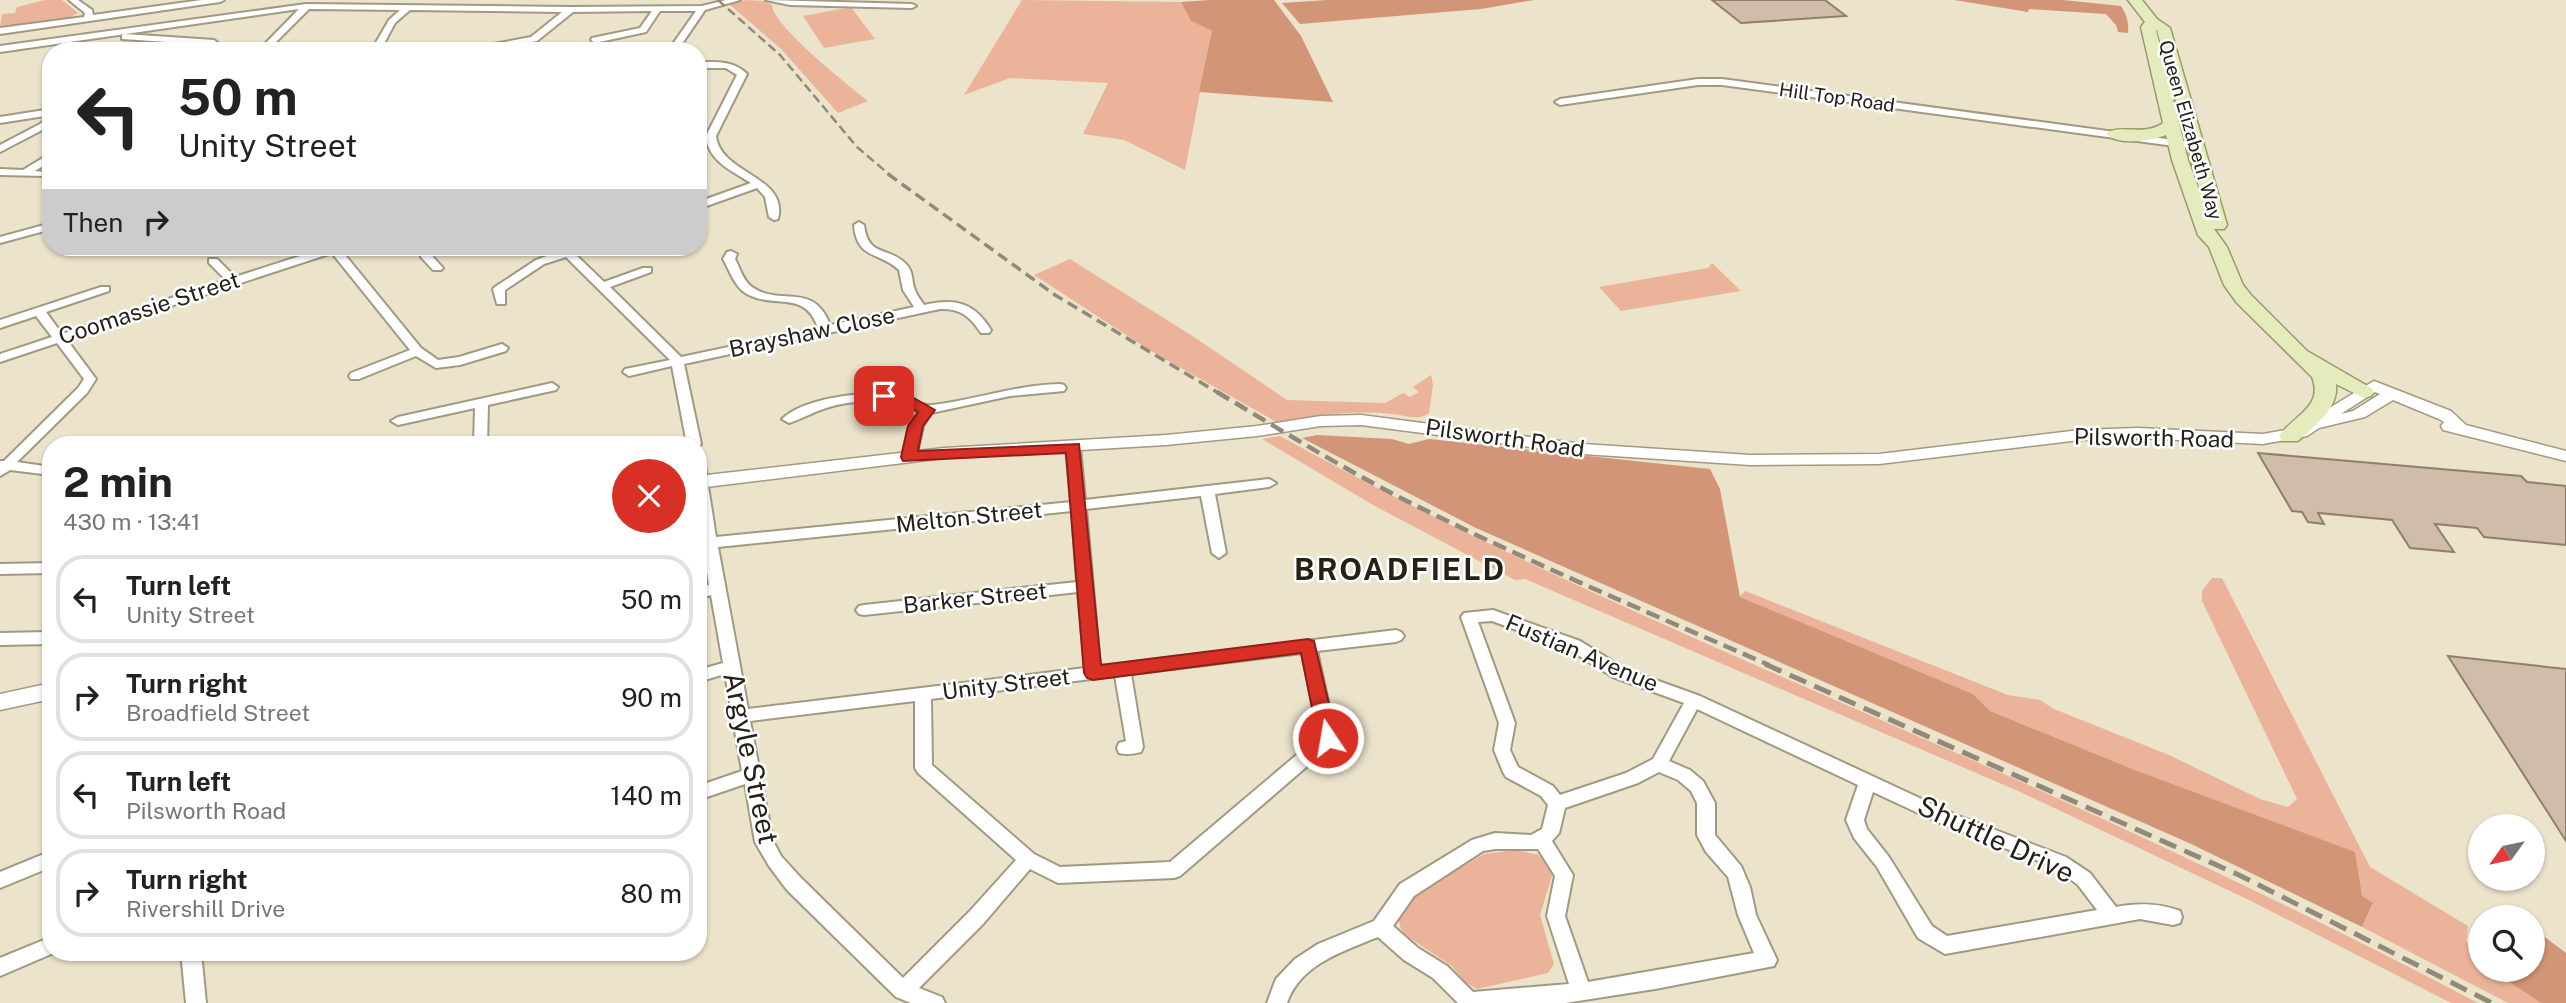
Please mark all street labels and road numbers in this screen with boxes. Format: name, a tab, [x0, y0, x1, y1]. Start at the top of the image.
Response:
street label: Queen Elizabeth Way	[2155, 38, 2227, 222]
street label: Hill Top Road	[1778, 78, 1896, 116]
street label: Coomassie Street	[55, 266, 243, 350]
street label: Brayshaw Close	[726, 301, 897, 362]
street label: Pilsworth Road	[1424, 413, 1586, 462]
street label: Pilsworth Road	[2074, 423, 2234, 452]
street label: Melton Street	[894, 495, 1043, 538]
street label: Barker Street	[902, 577, 1048, 618]
street label: Fustian Avenue	[1502, 608, 1663, 697]
street label: Unity Street	[940, 662, 1072, 705]
street label: Argyle Street	[717, 669, 786, 847]
street label: Shuttle Drive	[1913, 788, 2080, 889]

